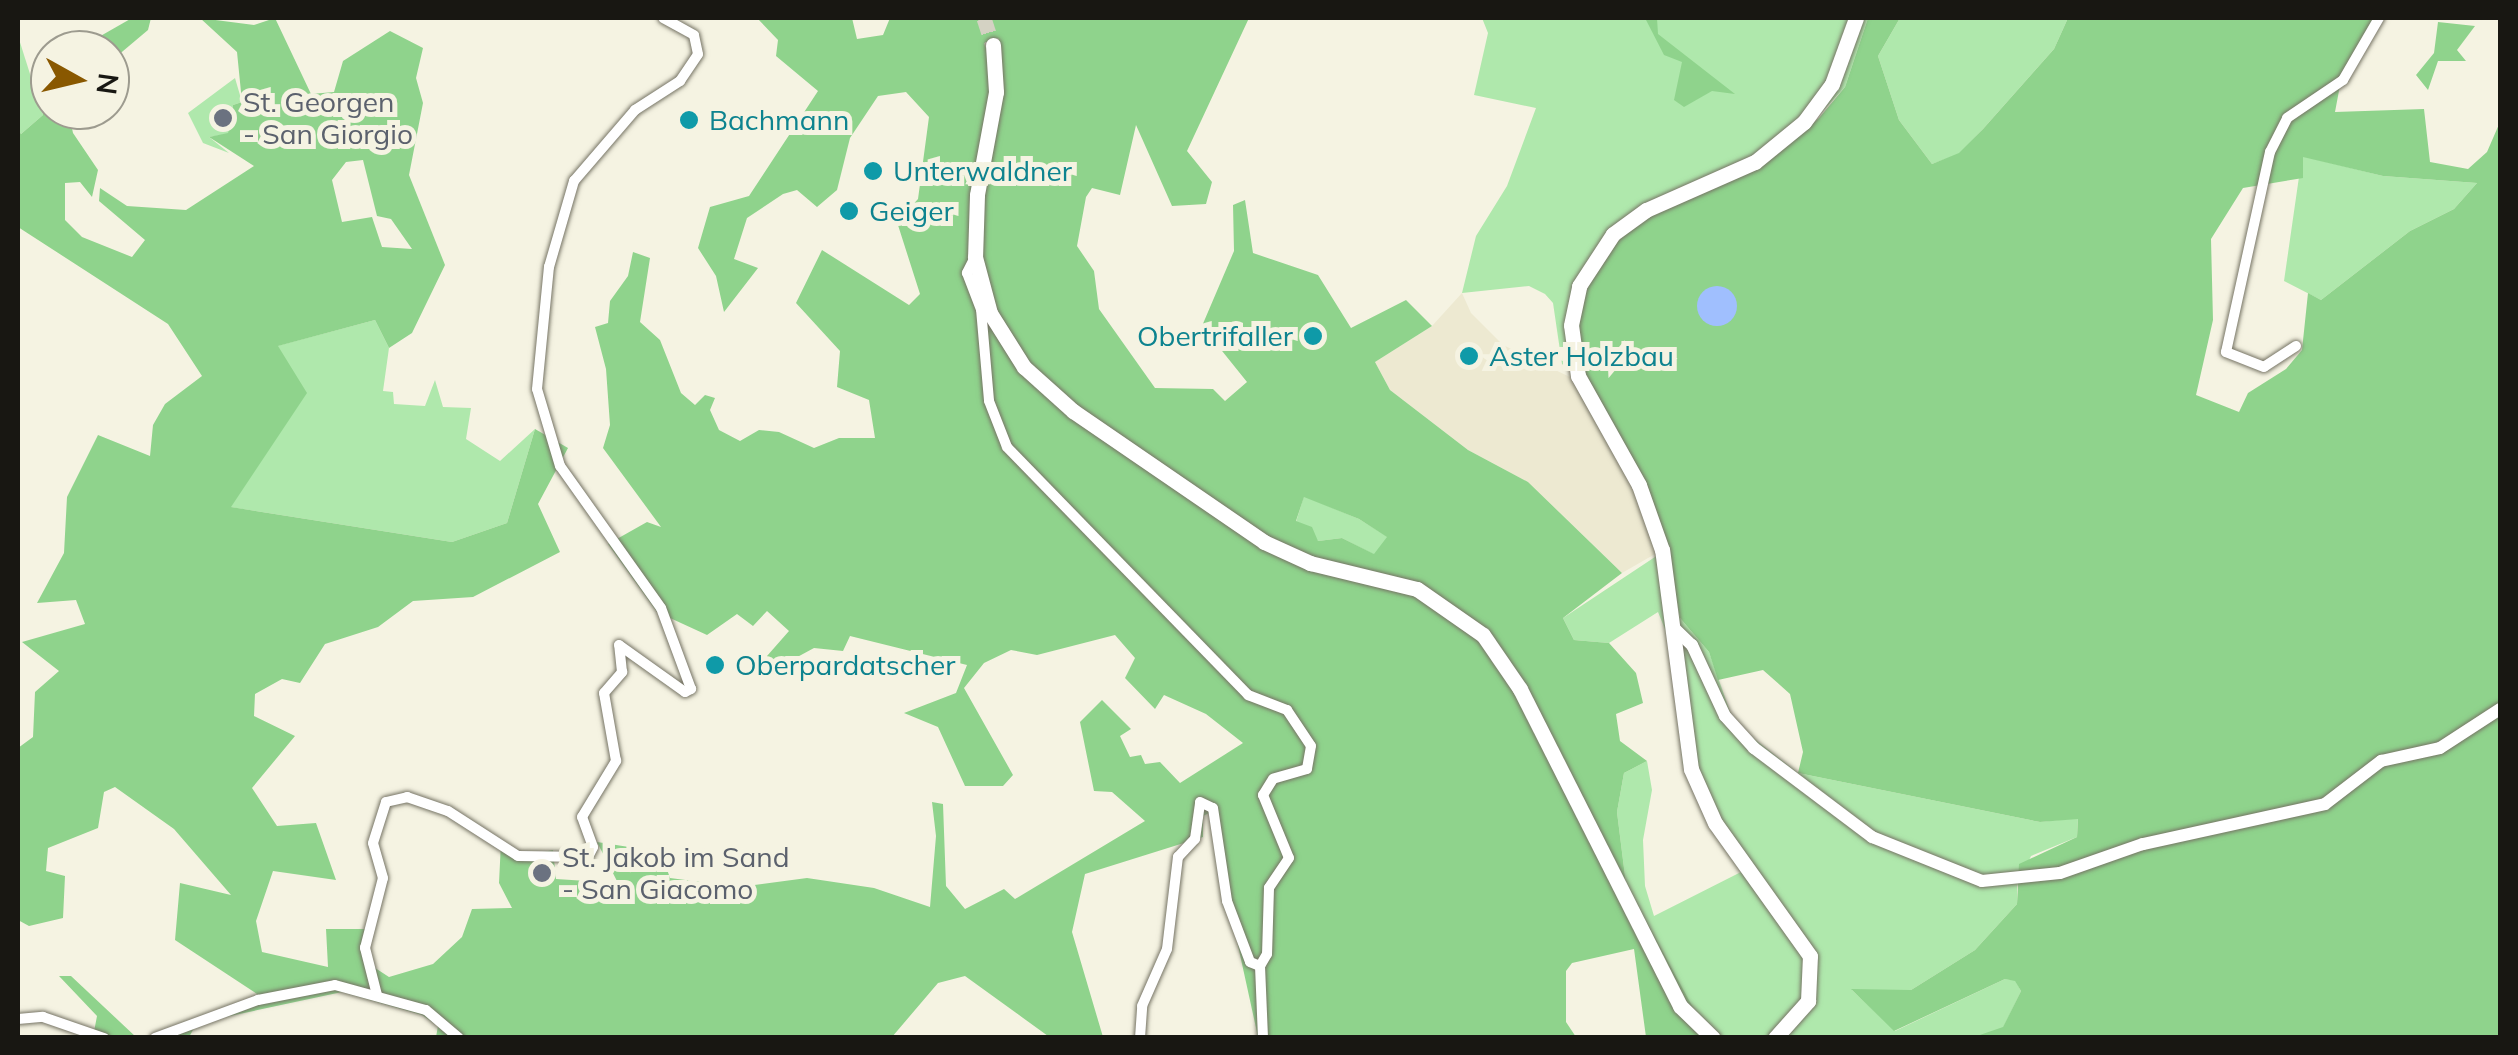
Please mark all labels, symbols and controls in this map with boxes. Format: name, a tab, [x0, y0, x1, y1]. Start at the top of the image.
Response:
north arrow	[30, 30, 130, 130]
text: N	[89, 71, 127, 97]
place label: St. Georgen - San Giorgio	[243, 85, 413, 151]
place label: Bachmann	[709, 103, 849, 137]
marker: St. Georgen - San Giorgio	[212, 107, 234, 129]
marker: Bachmann	[678, 109, 700, 131]
place label: Unterwaldner	[893, 154, 1072, 188]
marker: Unterwaldner	[862, 160, 884, 182]
place label: Geiger	[869, 194, 954, 228]
marker: Geiger	[838, 200, 860, 222]
place label: Obertrifaller	[1137, 319, 1293, 353]
marker: Obertrifaller	[1302, 325, 1324, 347]
place label: Aster Holzbau	[1489, 339, 1674, 373]
marker: Aster Holzbau	[1458, 345, 1480, 367]
place label: Oberpardatscher	[735, 648, 955, 682]
marker: Oberpardatscher	[704, 654, 726, 676]
place label: St. Jakob im Sand - San Giacomo	[562, 840, 789, 906]
marker: St. Jakob im Sand - San Giacomo	[531, 862, 553, 884]

